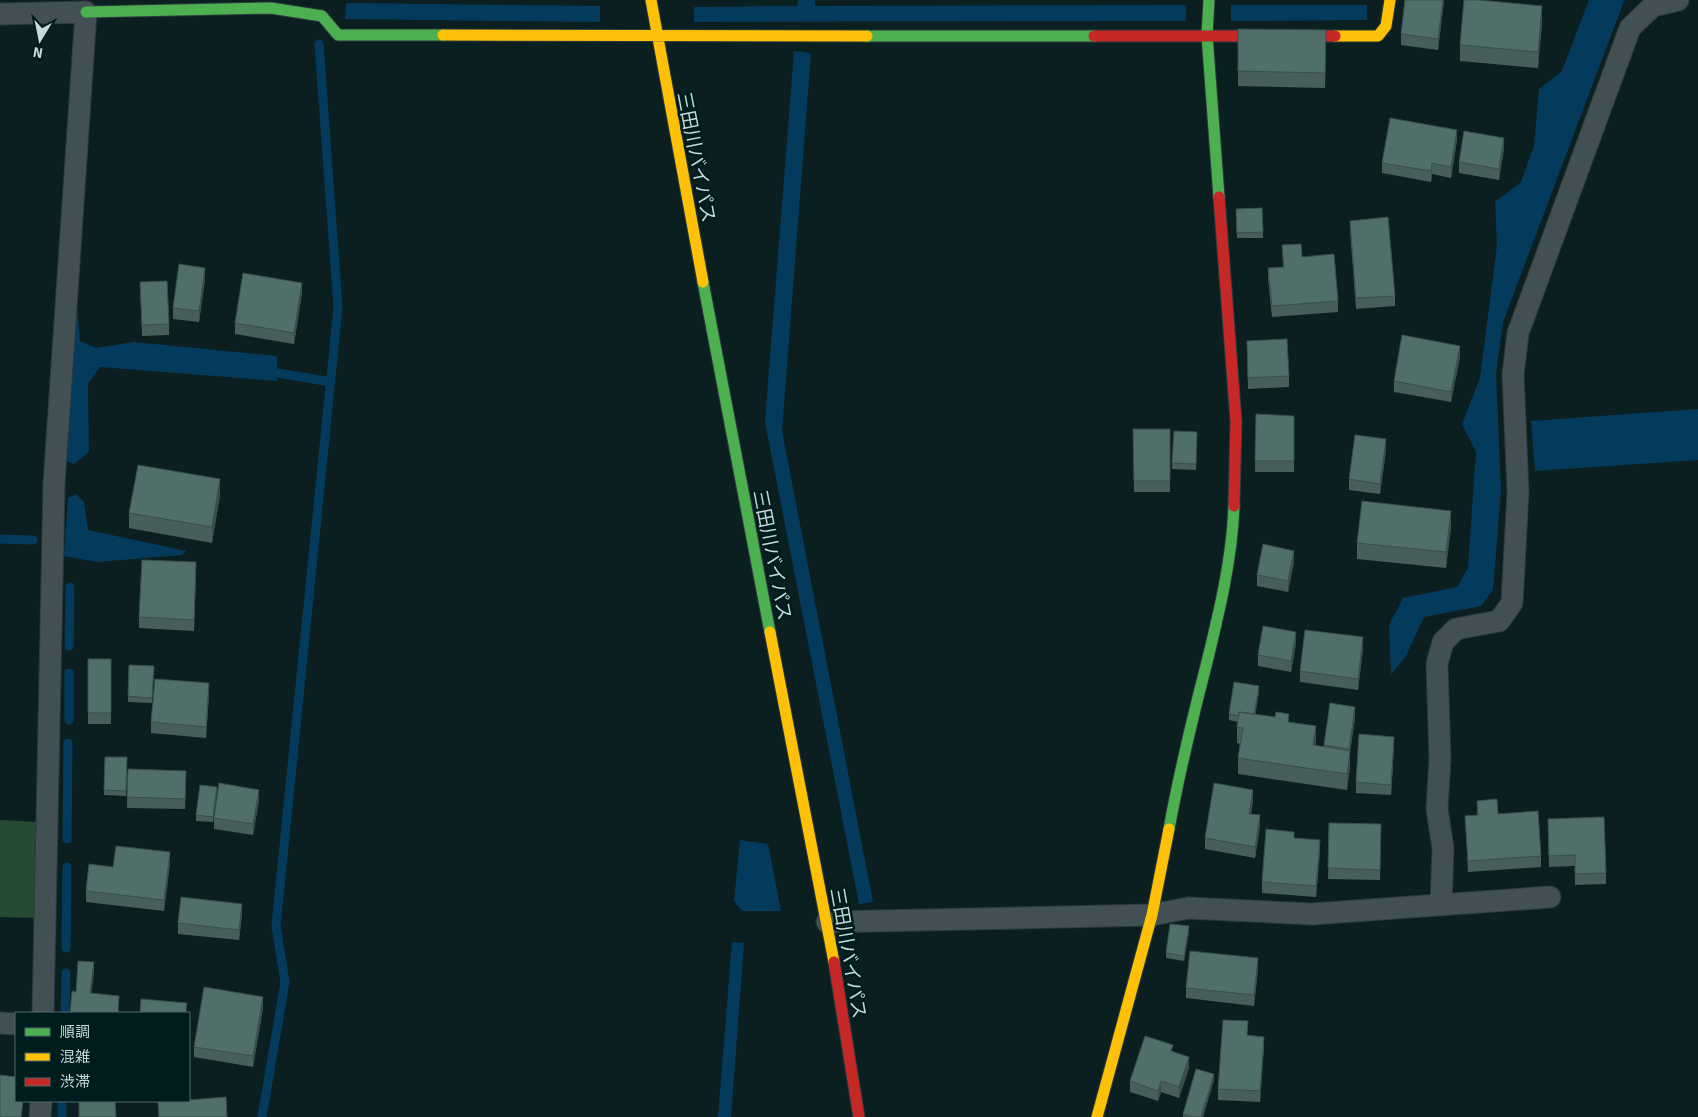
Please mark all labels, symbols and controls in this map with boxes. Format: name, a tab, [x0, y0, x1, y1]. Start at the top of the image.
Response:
north arrow	[15, 15, 65, 65]
text: N	[32, 43, 44, 62]
street label: 三田川バイパス	[672, 90, 720, 225]
street label: 三田川バイパス	[748, 488, 796, 623]
street label: 三田川バイパス	[825, 886, 871, 1021]
legend	[15, 1012, 190, 1102]
text: 順調	[60, 1023, 90, 1041]
text: 混雑	[60, 1048, 90, 1066]
text: 渋滞	[60, 1073, 90, 1091]

